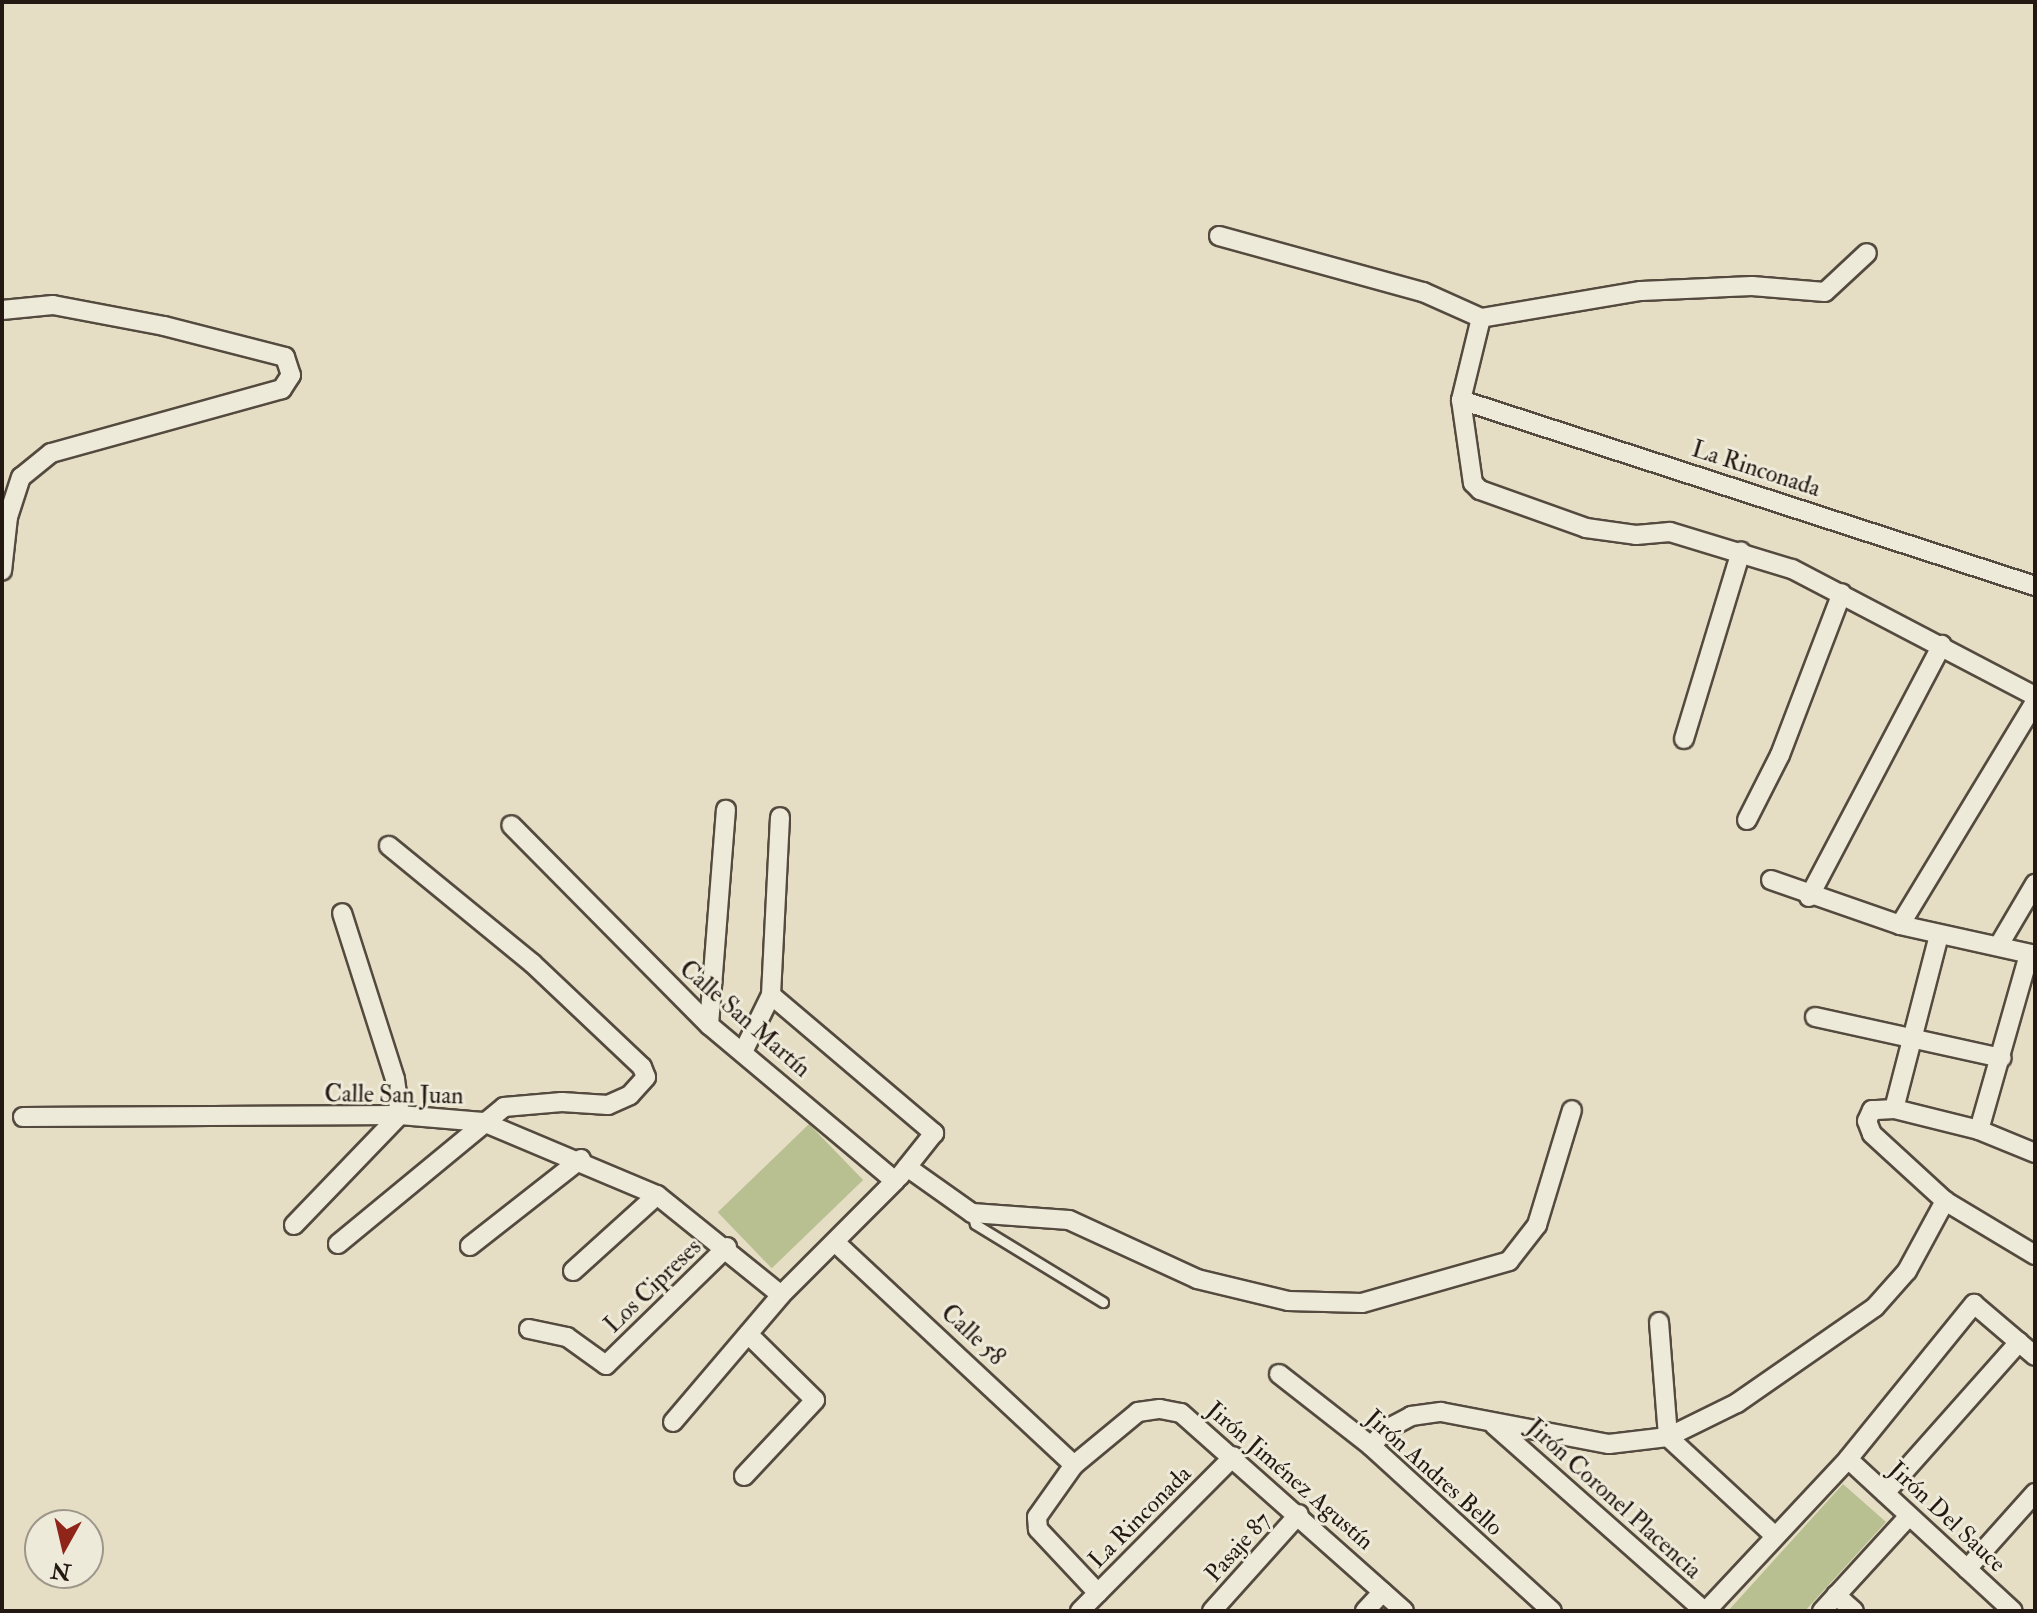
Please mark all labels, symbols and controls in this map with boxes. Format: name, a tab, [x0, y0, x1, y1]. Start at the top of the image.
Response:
street label: La Rinconada	[1688, 435, 1824, 503]
street label: Calle San Martín	[674, 954, 816, 1084]
street label: Calle San Juan	[324, 1079, 464, 1111]
street label: Los Cipreses	[599, 1233, 707, 1339]
street label: Calle 58	[935, 1298, 1011, 1372]
street label: Jirón Jiménez Agustín	[1201, 1396, 1379, 1556]
street label: Jirón Andres Bello	[1359, 1404, 1509, 1542]
street label: Jirón Coronel Placencia	[1521, 1413, 1707, 1585]
street label: Jirón Del Sauce	[1882, 1455, 2012, 1579]
street label: La Rinconada	[1083, 1460, 1197, 1574]
street label: Pasaje 87	[1199, 1506, 1277, 1588]
north arrow	[24, 1509, 104, 1589]
text: N	[49, 1556, 73, 1586]

